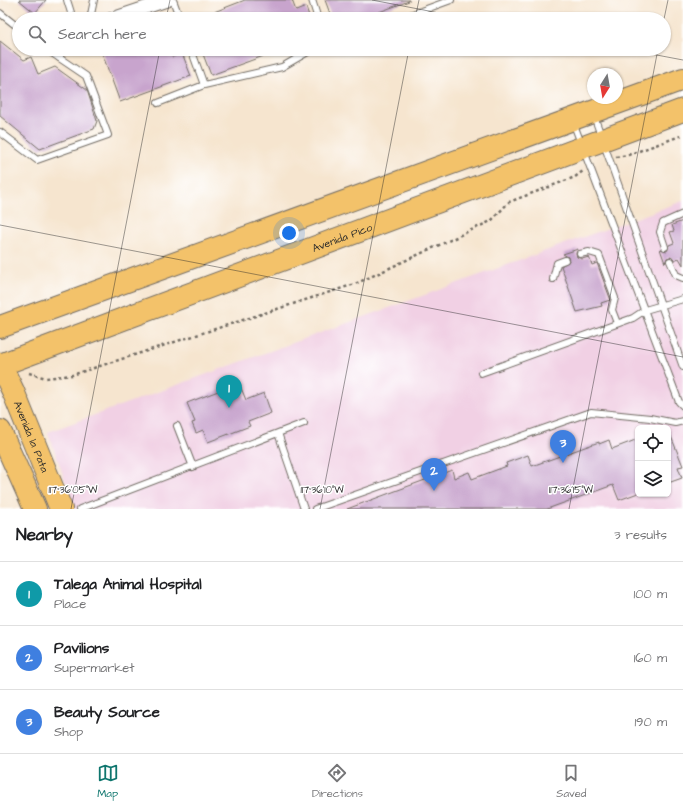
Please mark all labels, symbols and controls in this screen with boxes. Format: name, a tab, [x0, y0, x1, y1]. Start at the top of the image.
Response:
search box	[12, 12, 671, 56]
icon: search	[26, 23, 48, 45]
text: Search here	[58, 24, 147, 45]
north arrow	[587, 68, 623, 104]
street label: Avenida Pico	[310, 219, 375, 255]
your location	[279, 223, 299, 243]
pin: 1	[216, 375, 242, 408]
street label: Avenida la Pata	[10, 398, 53, 475]
map controls	[635, 425, 671, 497]
button: locate	[635, 425, 671, 461]
pin: 3	[550, 430, 576, 463]
pin: 2	[421, 458, 447, 491]
button: layers	[635, 461, 671, 497]
text: 117°36'05"W	[48, 483, 98, 497]
text: 117°36'10"W	[300, 483, 344, 497]
text: 117°36'15"W	[549, 483, 594, 497]
text: Nearby	[16, 523, 73, 547]
text: 3 results	[614, 526, 667, 544]
text: Talega Animal Hospital	[54, 574, 202, 595]
text: 1	[28, 585, 30, 603]
text: 100 m	[634, 585, 667, 603]
text: Place	[54, 595, 86, 613]
text: Pavilions	[54, 638, 109, 659]
text: 2	[25, 649, 33, 667]
text: 160 m	[634, 649, 667, 667]
text: Supermarket	[54, 659, 135, 677]
text: Beauty Source	[54, 702, 160, 723]
text: 3	[26, 713, 32, 731]
text: 190 m	[634, 713, 667, 731]
text: Shop	[54, 723, 83, 741]
tab: Map	[97, 762, 119, 801]
tab: Directions	[312, 762, 363, 801]
tab: Saved	[556, 762, 586, 801]

